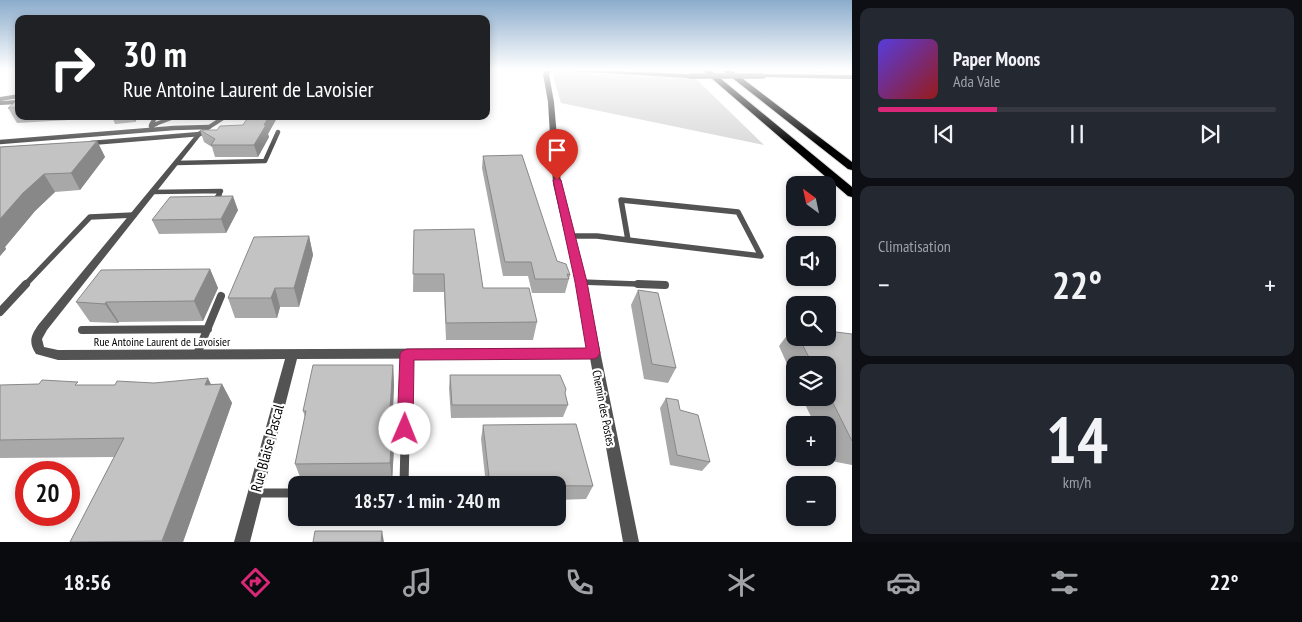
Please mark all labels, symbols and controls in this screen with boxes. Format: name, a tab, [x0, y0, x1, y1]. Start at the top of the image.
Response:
text: 30 m	[123, 31, 187, 77]
icon: right	[40, 35, 105, 100]
text: Paper Moons	[953, 47, 1040, 71]
text: Ada Vale	[953, 71, 1000, 91]
text: Rue Antoine Laurent de Lavoisier	[123, 75, 374, 103]
icon: previous	[930, 120, 958, 148]
icon: pause	[1063, 120, 1091, 148]
icon: next	[1196, 120, 1224, 148]
pin	[536, 129, 578, 180]
icon: arrive	[543, 136, 571, 164]
north arrow	[786, 176, 836, 226]
map controls	[786, 176, 836, 526]
button: sound	[786, 236, 836, 286]
text: Climatisation	[878, 236, 951, 256]
text: 22°	[1052, 260, 1102, 309]
text: −	[878, 266, 890, 303]
text: +	[1264, 266, 1276, 303]
button: search	[786, 296, 836, 346]
street label: Rue Antoine Laurent de Lavoisier	[94, 334, 231, 349]
button: layers	[786, 356, 836, 406]
street label: Chemin des Postes	[589, 369, 619, 447]
text: 14	[1046, 397, 1108, 481]
street label: Rue Blaise Pascal	[246, 402, 288, 494]
position arrow	[378, 402, 430, 454]
button: +	[786, 416, 836, 466]
speed limit sign: 20	[15, 461, 80, 526]
text: km/h	[1063, 472, 1091, 492]
button: −	[786, 476, 836, 526]
text: 18:57 · 1 min · 240 m	[354, 489, 500, 513]
icon: directions	[238, 565, 273, 600]
icon: music	[400, 565, 435, 600]
icon: phone	[562, 565, 597, 600]
icon: climate	[724, 565, 759, 600]
icon: car	[886, 565, 921, 600]
icon: filters	[1047, 565, 1082, 600]
text: 18:56	[63, 568, 111, 596]
text: 22°	[1209, 568, 1238, 596]

